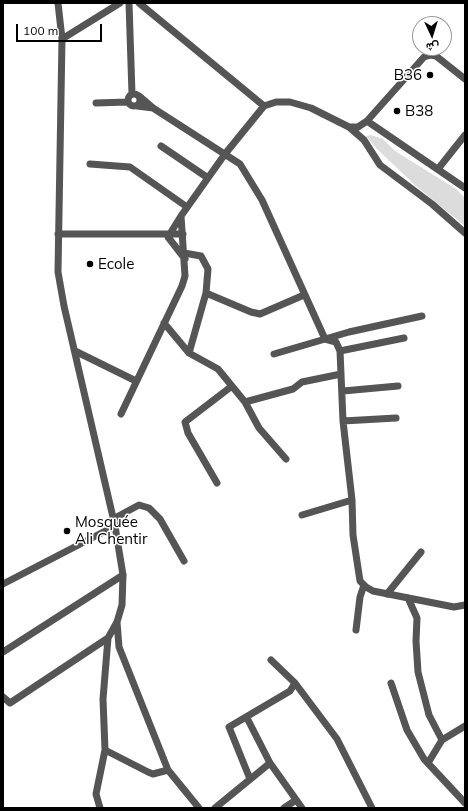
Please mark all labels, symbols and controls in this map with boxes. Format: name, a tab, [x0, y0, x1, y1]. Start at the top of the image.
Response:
scale bar	[18, 16, 104, 42]
north arrow	[412, 16, 452, 56]
text: 100 m	[23, 23, 58, 38]
text: ش	[426, 40, 440, 54]
place label: B36	[394, 66, 422, 84]
marker: B36	[425, 70, 435, 80]
place label: B38	[405, 102, 433, 120]
marker: B38	[392, 106, 402, 116]
place label: Ecole	[98, 255, 134, 273]
marker: Ecole	[85, 259, 95, 269]
place label: Mosquée Ali Chentir	[75, 513, 147, 548]
marker: Mosquée Ali Chentir	[62, 526, 72, 536]

